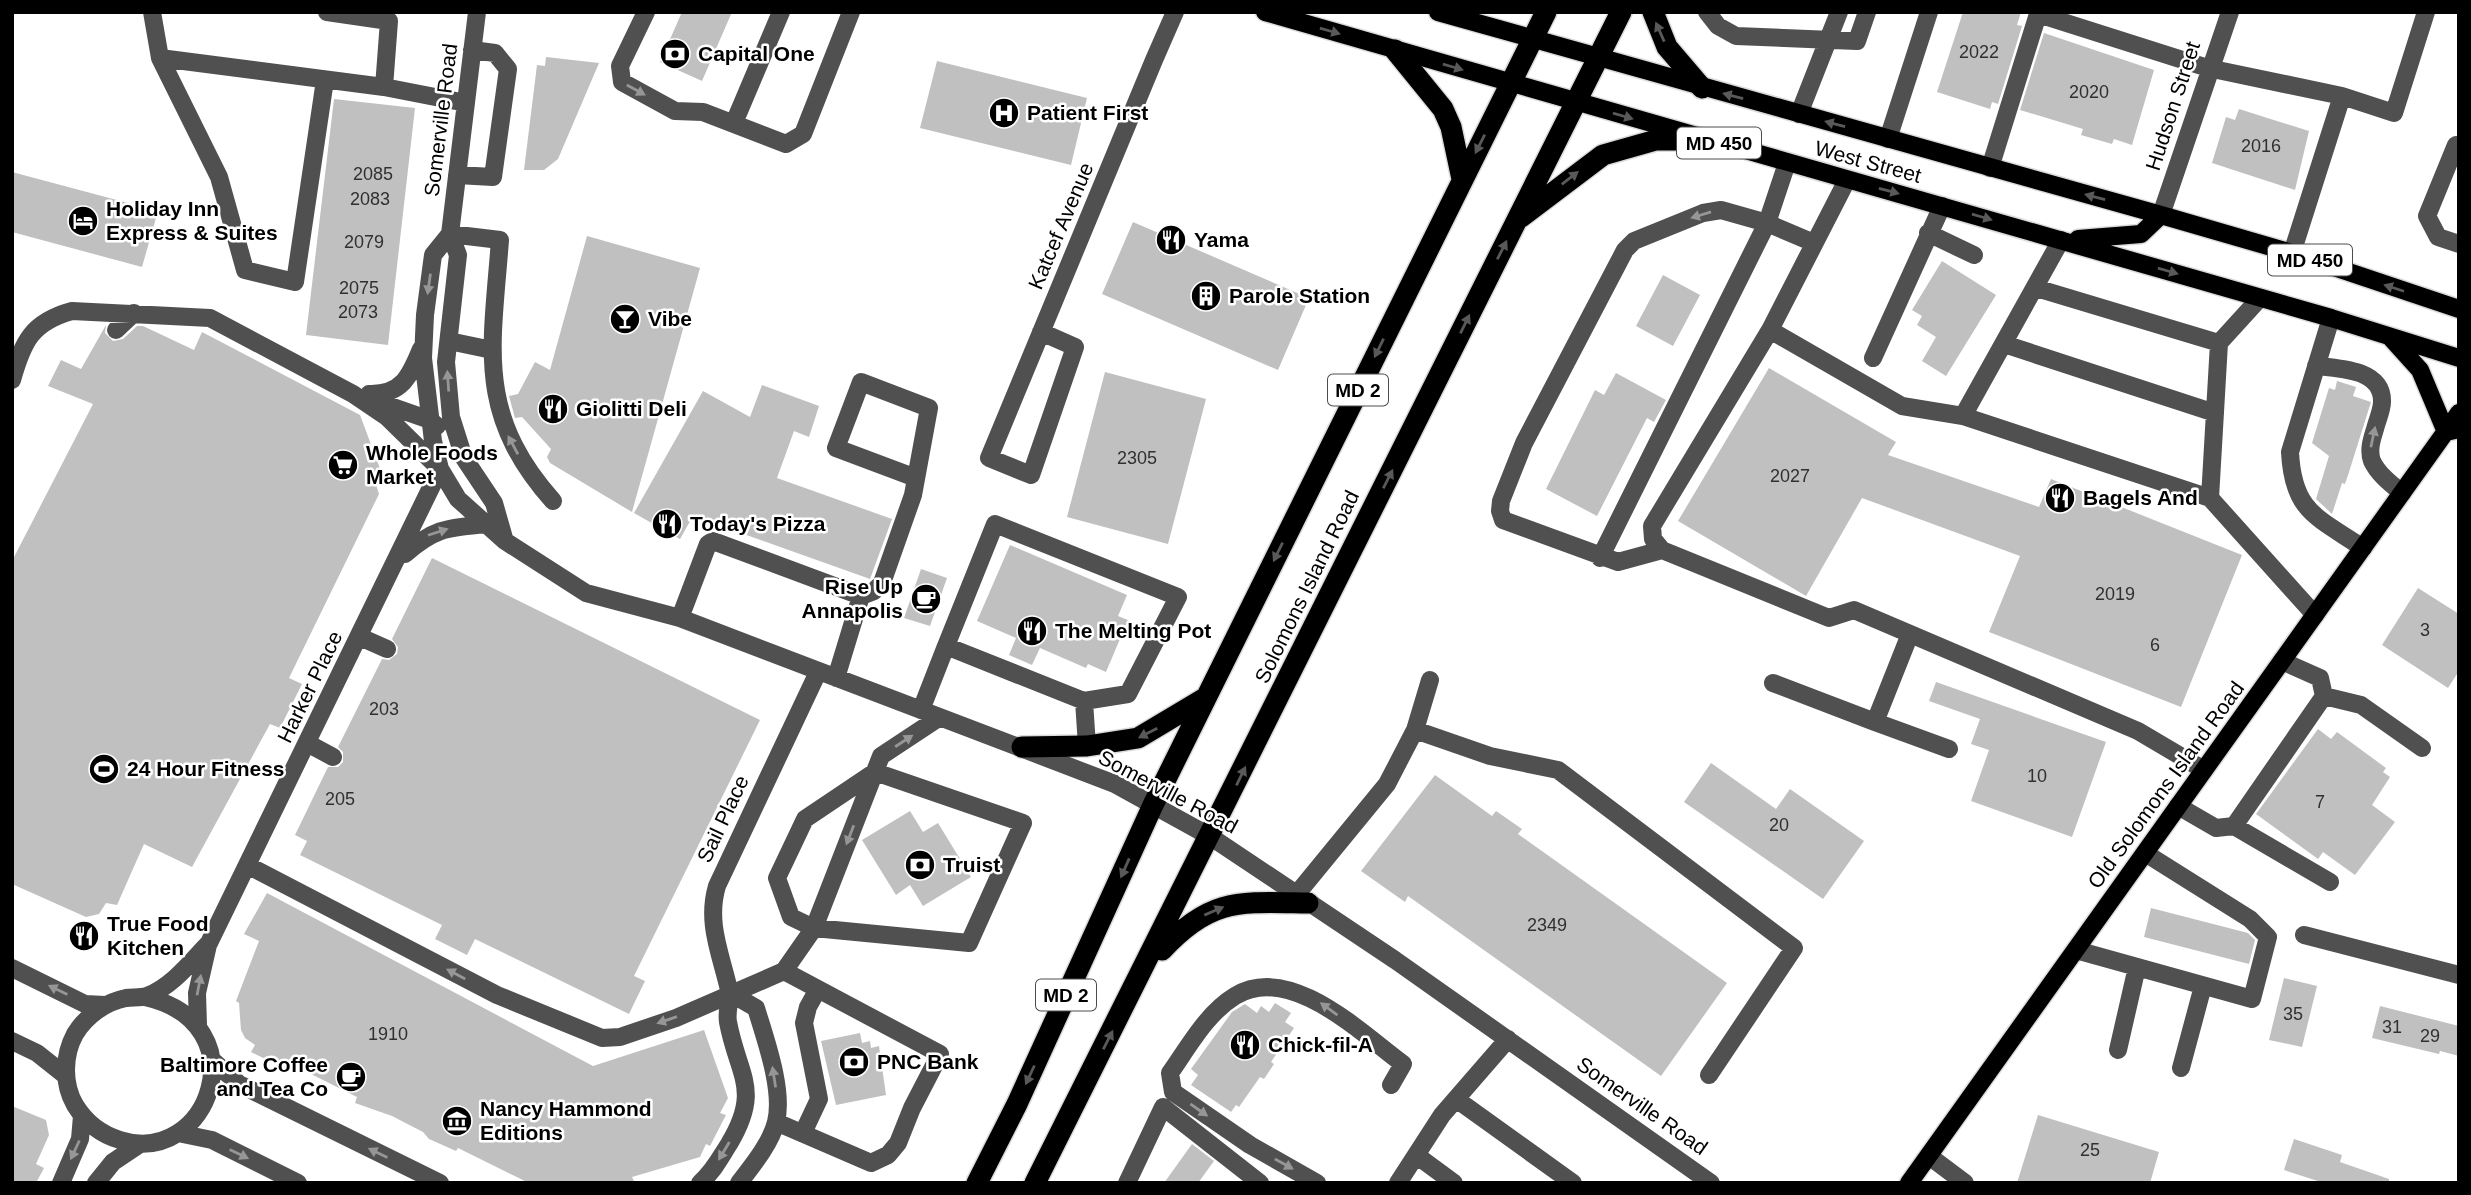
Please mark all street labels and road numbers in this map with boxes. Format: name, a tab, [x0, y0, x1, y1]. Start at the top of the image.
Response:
street label: Hudson Street	[2141, 38, 2204, 173]
street label: Somerville Road	[420, 42, 461, 198]
road number: MD 450	[1677, 127, 1761, 158]
street label: West Street	[1812, 136, 1924, 187]
street label: Katcef Avenue	[1024, 159, 1098, 292]
road number: MD 450	[2268, 244, 2352, 276]
road number: MD 2	[1328, 374, 1388, 406]
street label: Solomons Island Road	[1250, 487, 1363, 687]
street label: Harker Place	[273, 627, 346, 746]
street label: Old Solomons Island Road	[2083, 677, 2248, 893]
street label: Somerville Road	[1095, 745, 1242, 838]
street label: Sail Place	[692, 772, 753, 866]
road number: MD 2	[1036, 979, 1096, 1010]
street label: Somerville Road	[1573, 1052, 1712, 1159]

